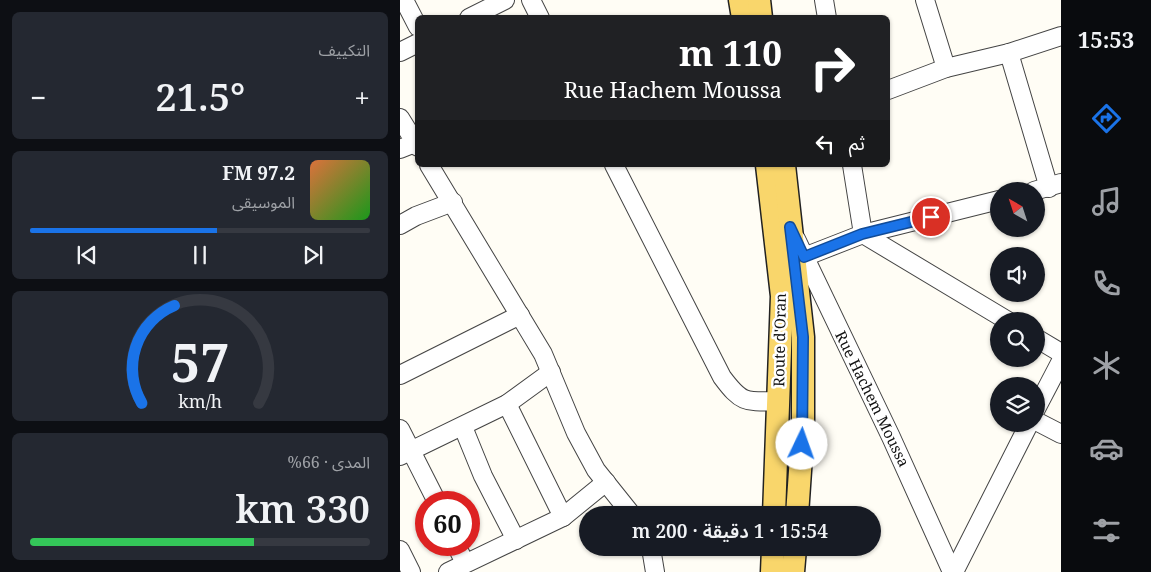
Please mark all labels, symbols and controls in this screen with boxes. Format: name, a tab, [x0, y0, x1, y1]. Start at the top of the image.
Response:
text: 15:53	[1078, 24, 1134, 54]
text: 110 m	[679, 29, 782, 76]
icon: right	[800, 35, 865, 100]
text: التكييف	[318, 39, 370, 61]
text: 21.5°	[155, 70, 245, 122]
text: Rue Hachem Moussa	[564, 74, 782, 104]
text: −	[30, 78, 46, 116]
text: +	[354, 78, 370, 116]
icon: directions	[1089, 101, 1124, 136]
icon: left	[811, 130, 839, 158]
text: ثم	[849, 130, 865, 156]
text: 97.2 FM	[222, 160, 295, 186]
north arrow	[990, 182, 1045, 238]
map controls	[990, 182, 1045, 432]
icon: music	[1089, 184, 1124, 219]
text: الموسيقى	[232, 191, 295, 213]
pin	[910, 196, 952, 238]
icon: arrive	[917, 203, 945, 231]
icon: previous	[73, 241, 101, 269]
icon: pause	[186, 241, 214, 269]
icon: next	[299, 241, 327, 269]
button: sound	[990, 247, 1045, 302]
icon: phone	[1089, 266, 1124, 301]
street label: Route d'Oran	[768, 293, 790, 387]
button: search	[990, 312, 1045, 367]
text: 57	[171, 326, 229, 397]
street label: Rue Hachem Moussa	[831, 327, 915, 470]
icon: climate	[1089, 348, 1124, 383]
button: layers	[990, 377, 1045, 432]
text: km/h	[178, 389, 222, 413]
position arrow	[775, 417, 827, 469]
icon: car	[1089, 431, 1124, 466]
text: المدى · 66%	[288, 451, 370, 473]
text: 330 km	[236, 482, 370, 534]
speed limit sign: 60	[415, 491, 480, 556]
icon: filters	[1089, 513, 1124, 548]
text: 15:54 · 1 دقيقة · 200 m	[632, 518, 828, 544]

